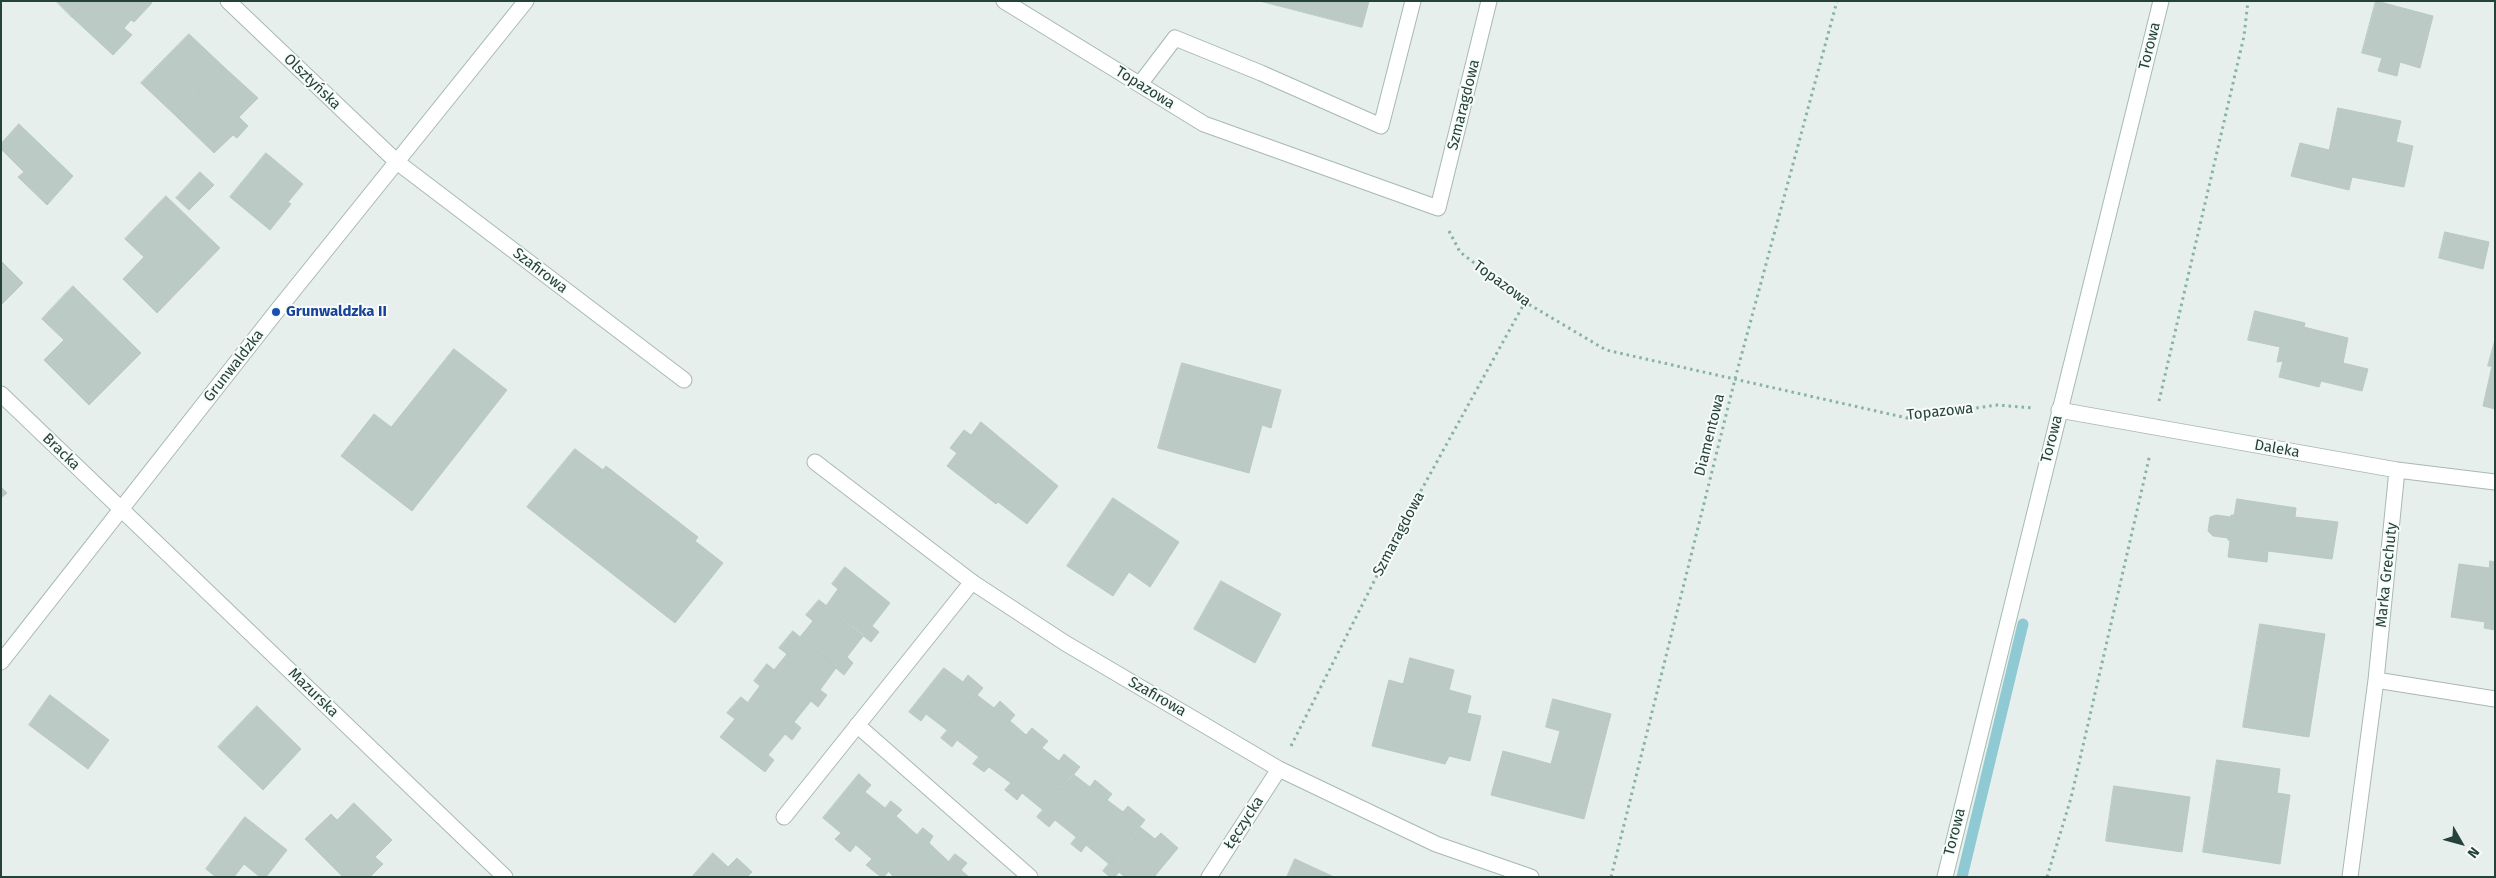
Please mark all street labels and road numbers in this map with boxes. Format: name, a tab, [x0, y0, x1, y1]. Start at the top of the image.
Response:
street label: Torowa	[2135, 20, 2165, 72]
street label: Olsztyńska	[280, 50, 344, 114]
street label: Szmaragdowa	[1444, 58, 1484, 152]
street label: Topazowa	[1112, 63, 1178, 113]
street label: Szafirowa	[509, 245, 571, 297]
street label: Topazowa	[1470, 257, 1534, 311]
street label: Grunwaldzka	[200, 326, 268, 406]
street label: Diamentowa	[1691, 392, 1729, 478]
street label: Topazowa	[1906, 400, 1974, 424]
street label: Torowa	[2037, 413, 2067, 465]
street label: Bracka	[38, 430, 84, 474]
street label: Daleka	[2253, 436, 2301, 462]
street label: Szmaragdowa	[1369, 489, 1429, 579]
street label: Marka Grechuty	[2373, 522, 2401, 628]
street label: Mazurska	[284, 665, 342, 721]
street label: Szafirowa	[1125, 673, 1189, 721]
street label: Łęczycka	[1220, 793, 1268, 853]
street label: Torowa	[1940, 806, 1970, 858]

